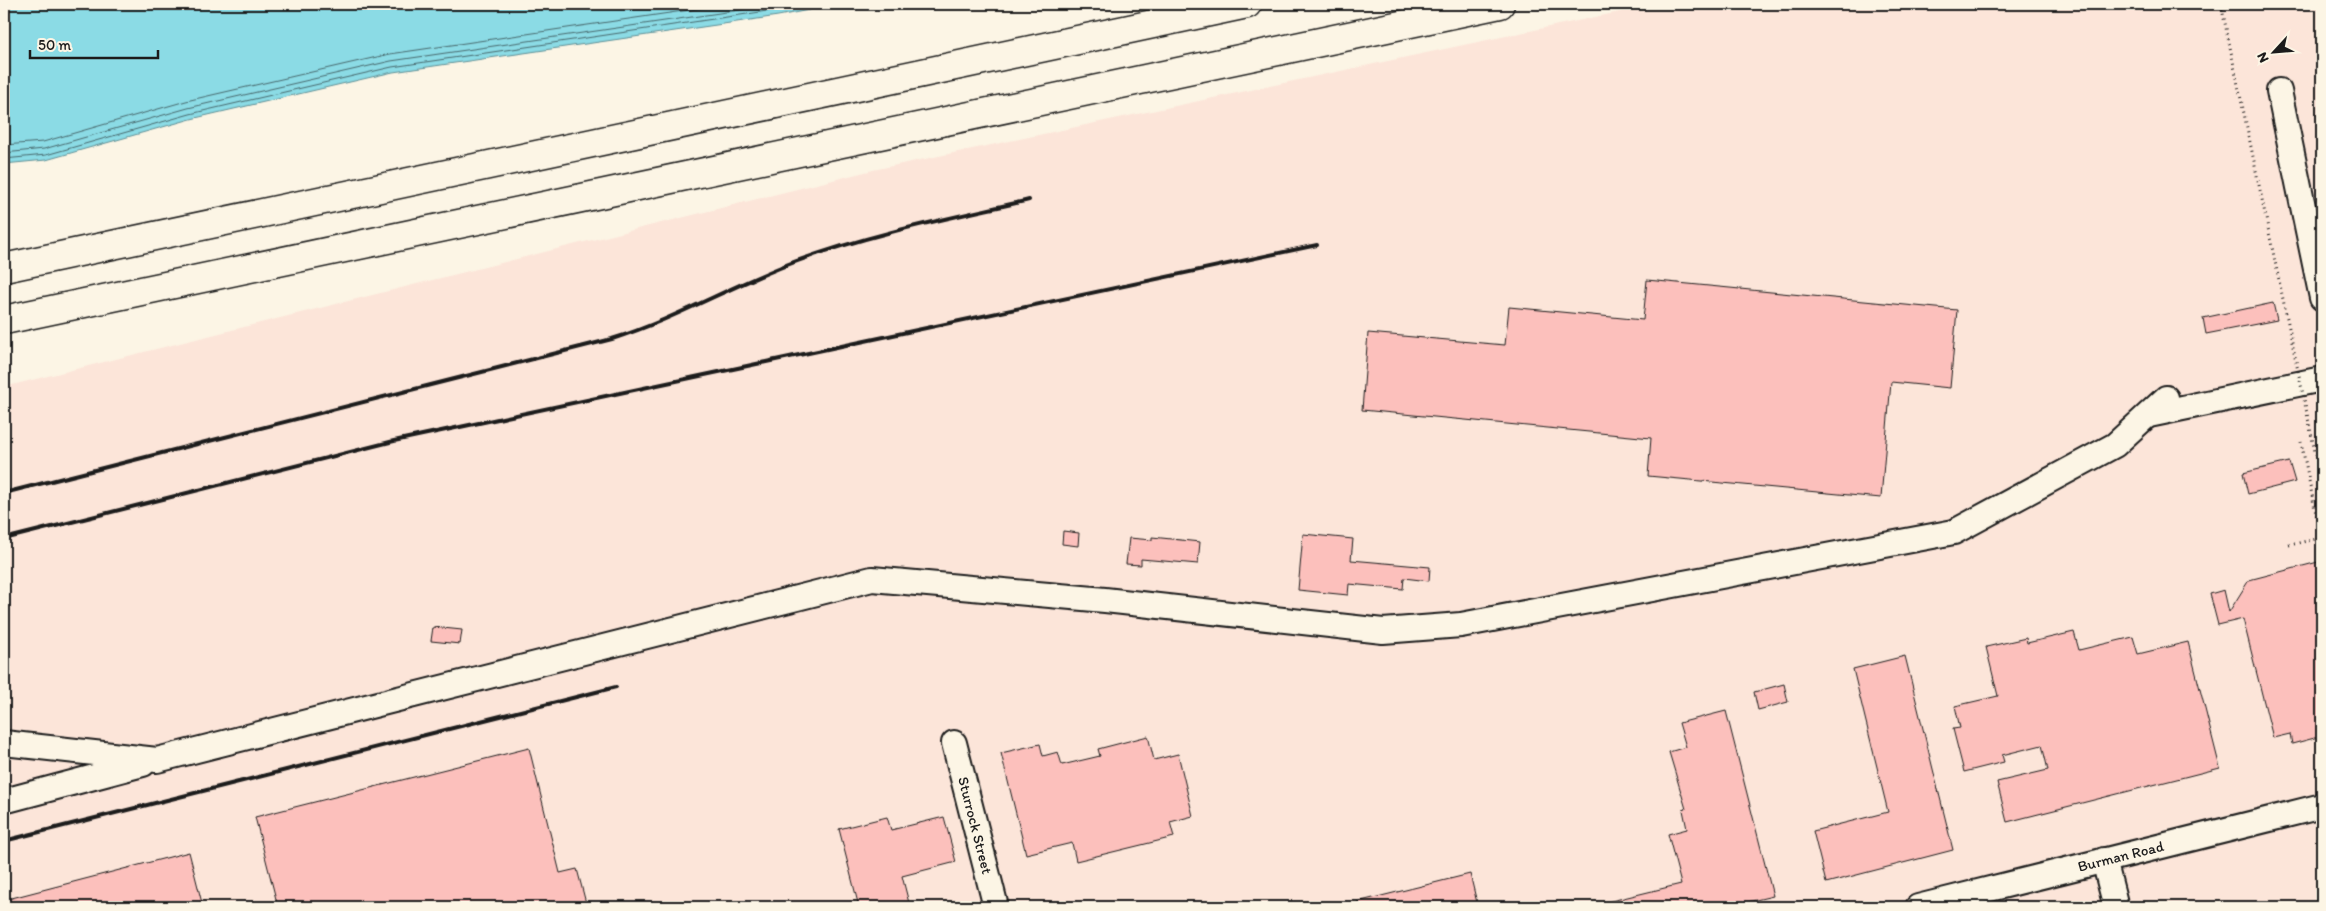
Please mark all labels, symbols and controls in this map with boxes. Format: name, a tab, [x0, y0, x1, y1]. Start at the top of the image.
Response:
scale bar	[30, 28, 158, 60]
north arrow	[2248, 28, 2298, 78]
text: 50 m	[38, 36, 71, 54]
text: N	[2253, 50, 2272, 65]
street label: Sturrock Street	[954, 775, 996, 876]
street label: Burman Road	[2076, 837, 2166, 876]

